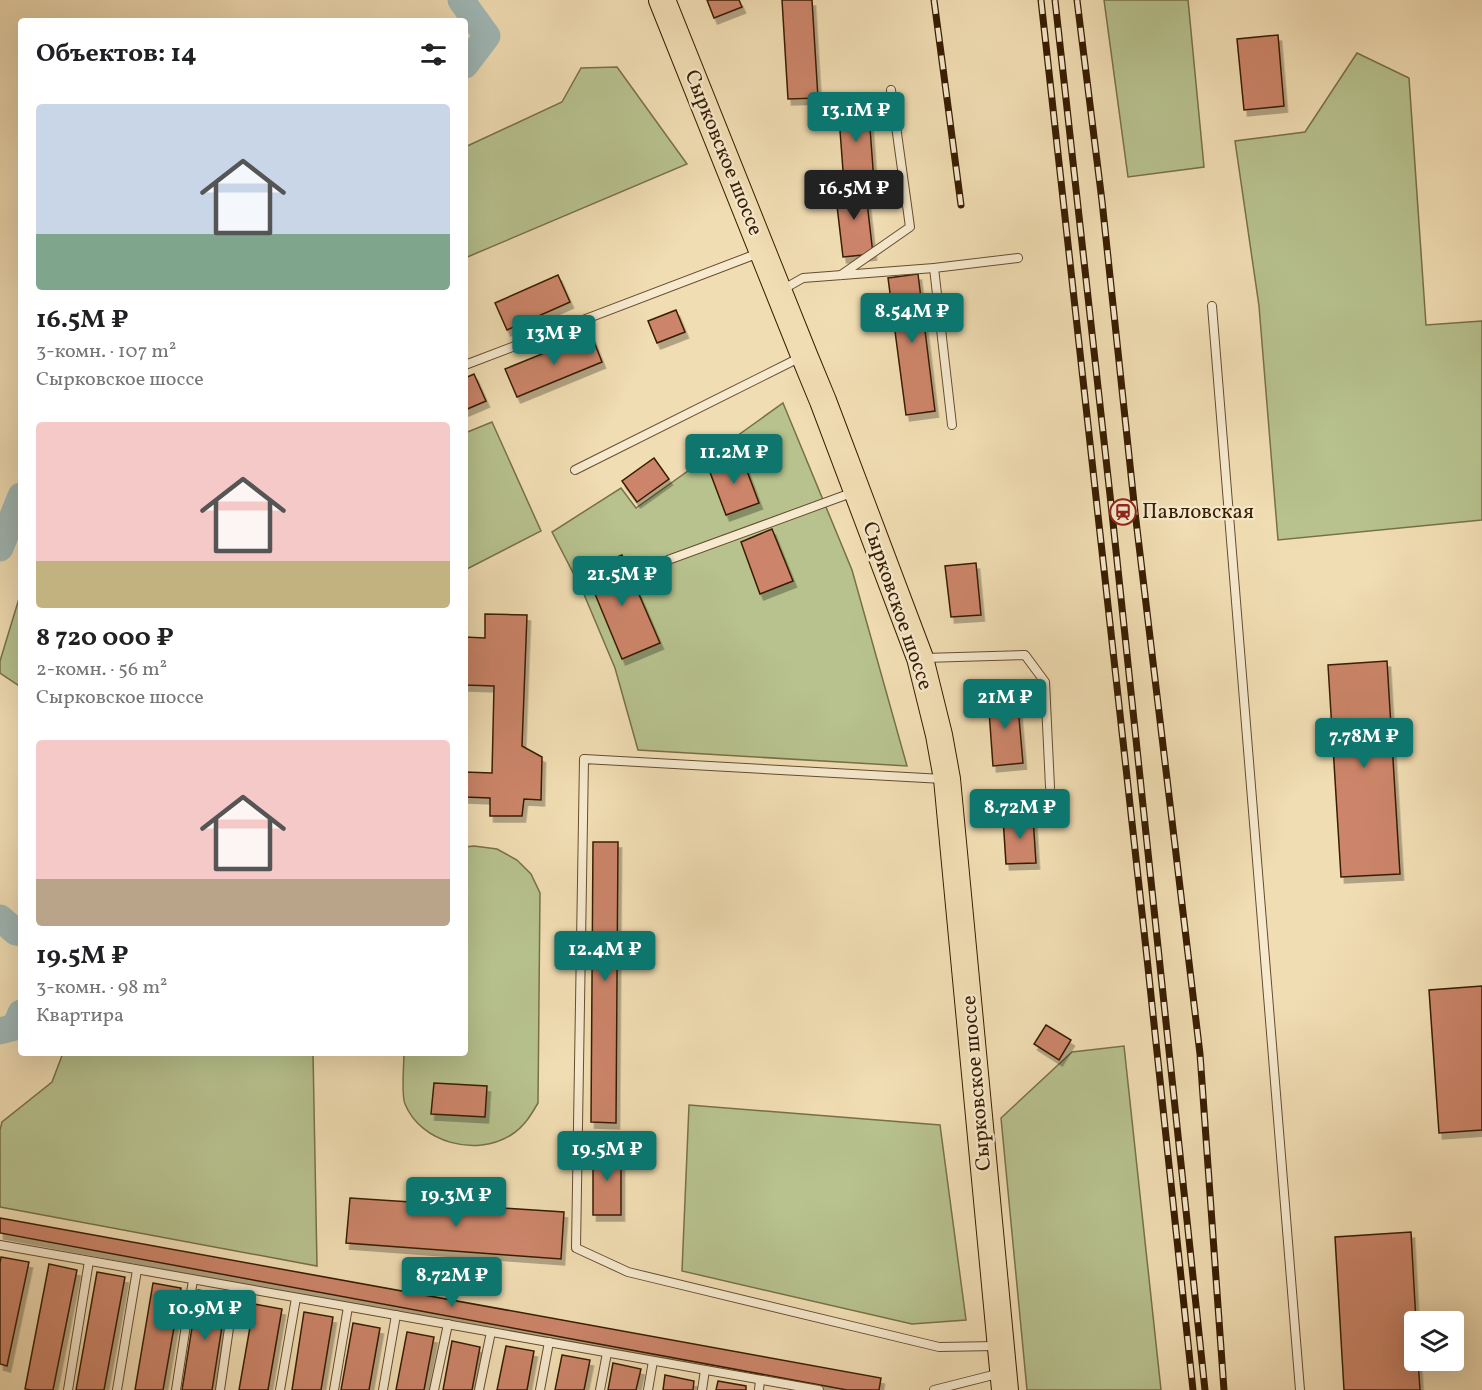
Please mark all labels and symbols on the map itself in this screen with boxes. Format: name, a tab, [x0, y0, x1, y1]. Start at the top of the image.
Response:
street label: Сырковское шоссе	[677, 66, 769, 240]
pin: 13.1M ₽	[801, 92, 911, 143]
pin: 16.5M ₽	[799, 170, 909, 221]
pin: 8.54M ₽	[857, 293, 967, 344]
pin: 13M ₽	[512, 315, 596, 366]
pin: 11.2M ₽	[679, 434, 789, 485]
station icon: Павловская	[1108, 497, 1138, 527]
place label: Павловская	[1142, 498, 1254, 527]
street label: Сырковское шоссе	[855, 518, 939, 694]
pin: 21.5M ₽	[567, 556, 677, 607]
pin: 21M ₽	[963, 679, 1047, 730]
pin: 7.78M ₽	[1309, 718, 1419, 769]
pin: 8.72M ₽	[965, 789, 1075, 840]
pin: 12.4M ₽	[550, 931, 660, 982]
street label: Сырковское шоссе	[955, 994, 999, 1172]
pin: 19.5M ₽	[552, 1131, 662, 1182]
pin: 19.3M ₽	[401, 1177, 511, 1228]
pin: 8.72M ₽	[397, 1257, 507, 1308]
pin: 10.9M ₽	[150, 1290, 260, 1341]

